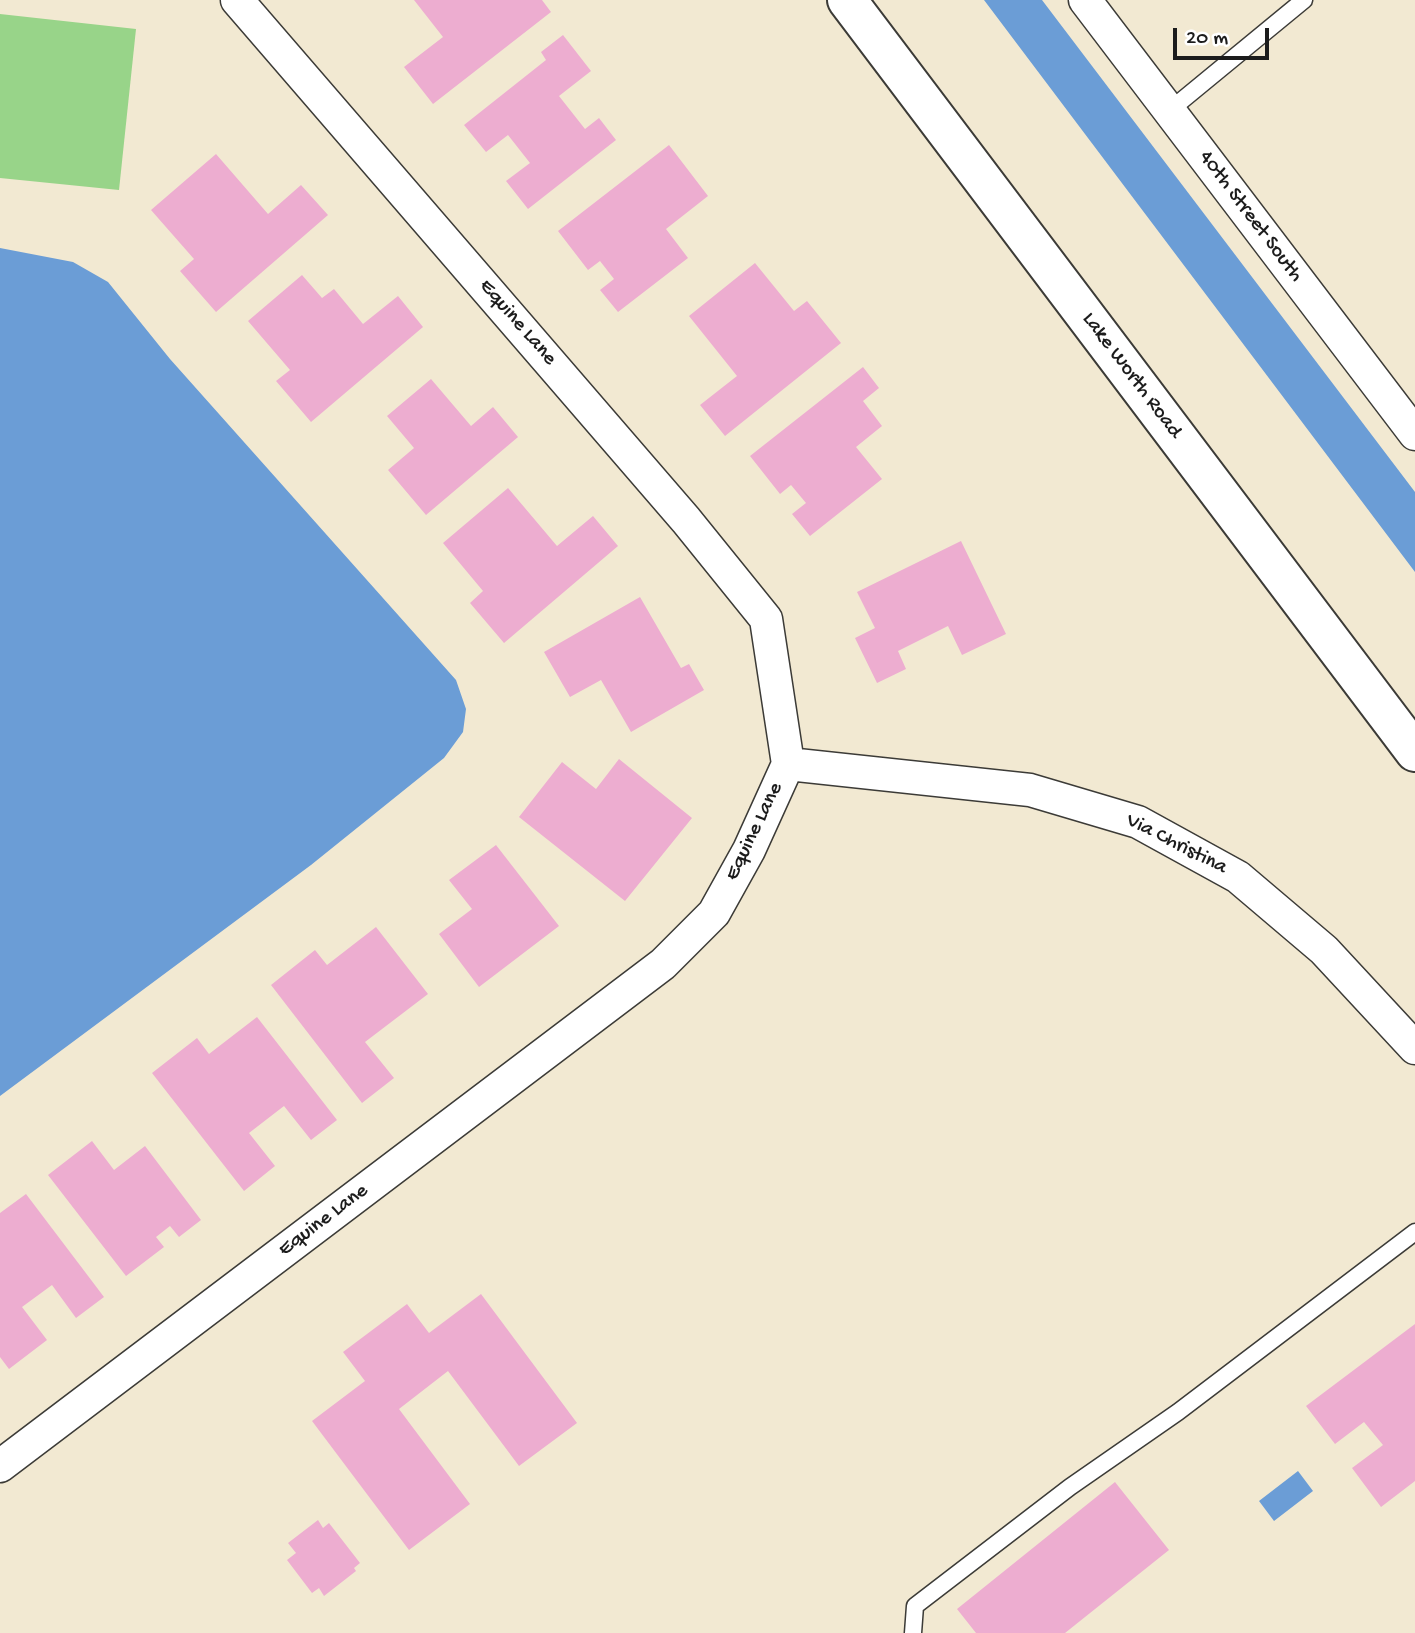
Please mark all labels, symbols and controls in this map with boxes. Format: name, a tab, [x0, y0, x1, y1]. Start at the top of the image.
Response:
scale bar	[1177, 14, 1273, 58]
text: 20 m	[1186, 27, 1228, 52]
street label: 40th Street South	[1192, 146, 1308, 288]
street label: Equine Lane	[473, 275, 561, 371]
street label: Lake Worth Road	[1075, 308, 1187, 444]
street label: Equine Lane	[720, 779, 790, 885]
street label: Via Christina	[1121, 809, 1231, 881]
street label: Equine Lane	[274, 1179, 374, 1263]

